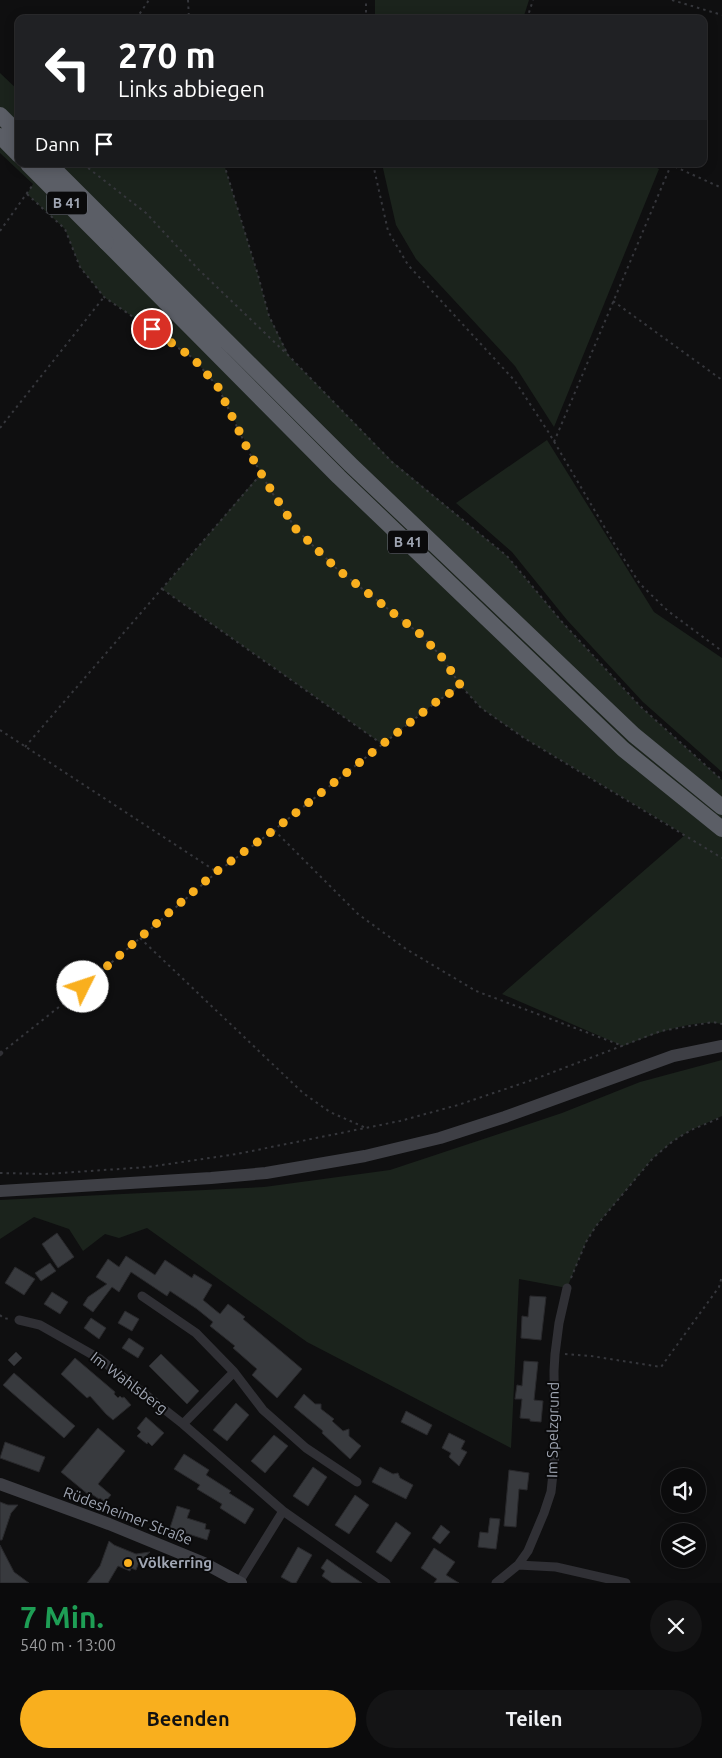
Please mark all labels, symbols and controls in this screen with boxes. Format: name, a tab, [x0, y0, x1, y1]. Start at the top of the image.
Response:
icon: left	[35, 35, 100, 100]
text: 270 m	[118, 35, 216, 75]
text: Links abbiegen	[118, 76, 265, 101]
icon: arrive	[90, 130, 118, 158]
text: Dann	[35, 133, 80, 155]
road number: B 41	[47, 192, 87, 214]
pin	[131, 308, 173, 350]
icon: arrive	[138, 315, 166, 343]
road number: B 41	[388, 530, 428, 554]
position arrow	[56, 960, 108, 1012]
street label: Im Wahlsberg	[87, 1348, 171, 1417]
street label: Im Spelzgrund	[543, 1382, 562, 1478]
map controls	[661, 1468, 706, 1568]
button: sound	[661, 1468, 706, 1513]
street label: Rüdesheimer Straße	[61, 1483, 195, 1548]
button: layers	[661, 1523, 706, 1568]
place label: Völkerring	[138, 1554, 212, 1571]
marker: Völkerring	[122, 1557, 134, 1569]
text: 7 Min.	[20, 1600, 104, 1634]
button: close	[650, 1600, 702, 1652]
text: 540 m · 13:00	[20, 1636, 116, 1654]
button: Beenden	[20, 1690, 356, 1748]
button: Teilen	[366, 1690, 702, 1748]

